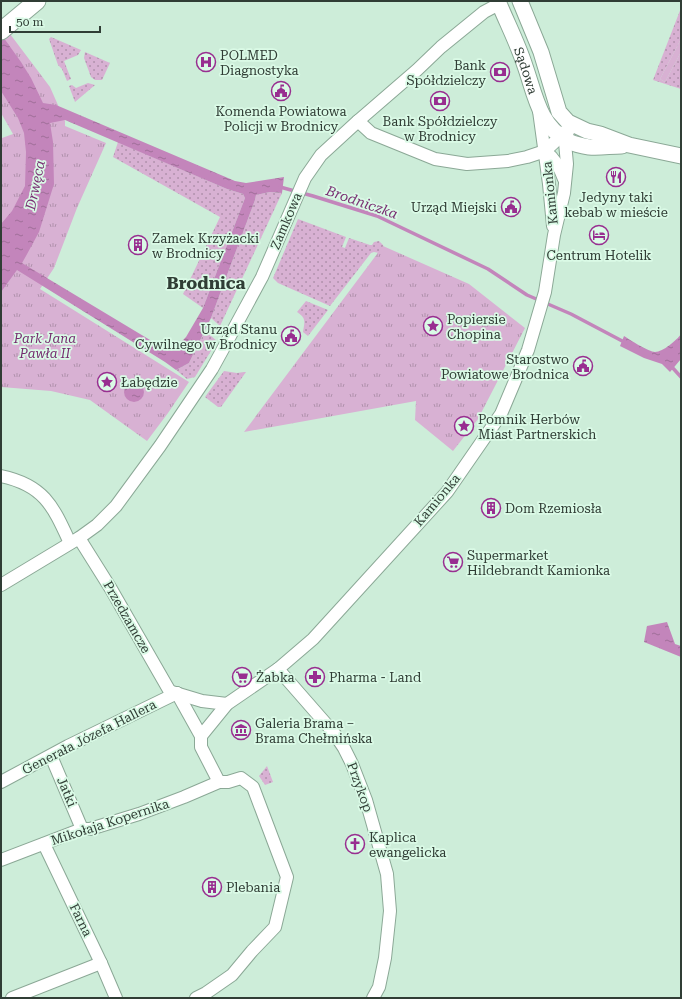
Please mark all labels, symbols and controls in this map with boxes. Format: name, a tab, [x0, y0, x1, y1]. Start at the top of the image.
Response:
scale bar	[10, 8, 100, 34]
text: 50 m	[16, 15, 43, 29]
street label: Sądowa	[511, 45, 541, 96]
place label: POLMED Diagnostyka	[220, 48, 299, 78]
hospital icon: POLMED Diagnostyka	[195, 51, 217, 73]
place label: Bank Spółdzielczy	[406, 58, 486, 88]
bank icon: Bank Spółdzielczy	[489, 61, 511, 83]
public building icon: Komenda Powiatowa Policji w Brodnicy	[270, 80, 292, 102]
bank icon: Bank Spółdzielczy w Brodnicy	[429, 90, 451, 112]
place label: Komenda Powiatowa Policji w Brodnicy	[216, 104, 346, 134]
place label: Bank Spółdzielczy w Brodnicy	[383, 114, 498, 144]
water label: Drwęca	[22, 159, 48, 212]
street label: Kamionka	[539, 161, 561, 225]
restaurant icon: Jedyny taki kebab w mieście	[605, 166, 627, 188]
water label: Brodniczka	[323, 182, 400, 222]
street label: Zamkowa	[267, 190, 305, 252]
place label: Jedyny taki kebab w mieście	[564, 190, 668, 220]
public building icon: Urząd Miejski	[500, 196, 522, 218]
place label: Urząd Miejski	[411, 200, 497, 215]
hotel icon: Centrum Hotelik	[588, 224, 610, 246]
place label: Zamek Krzyżacki w Brodnicy	[152, 231, 259, 261]
building icon: Zamek Krzyżacki w Brodnicy	[127, 234, 149, 256]
place label: Centrum Hotelik	[546, 248, 652, 263]
district label: Brodnica	[166, 273, 246, 293]
place label: Popiersie Chopina	[447, 312, 506, 342]
place icon: Popiersie Chopina	[422, 315, 444, 337]
place label: Urząd Stanu Cywilnego w Brodnicy	[135, 322, 277, 352]
public building icon: Urząd Stanu Cywilnego w Brodnicy	[280, 325, 302, 347]
park label: Park Jana Pawła II	[13, 331, 76, 361]
place label: Starostwo Powiatowe Brodnica	[441, 352, 569, 382]
public building icon: Starostwo Powiatowe Brodnica	[572, 355, 594, 377]
place icon: Łabędzie	[96, 371, 118, 393]
place label: Łabędzie	[121, 375, 178, 390]
place label: Pomnik Herbów Miast Partnerskich	[478, 412, 597, 442]
place icon: Pomnik Herbów Miast Partnerskich	[453, 415, 475, 437]
street label: Kamionka	[411, 471, 463, 529]
building icon: Dom Rzemiosła	[480, 497, 502, 519]
place label: Dom Rzemiosła	[505, 501, 602, 516]
place label: Supermarket Hildebrandt Kamionka	[467, 548, 610, 578]
supermarket icon: Supermarket Hildebrandt Kamionka	[442, 551, 464, 573]
street label: Przedzamcze	[100, 578, 154, 656]
supermarket icon: Żabka	[231, 666, 253, 688]
pharmacy icon: Pharma - Land	[304, 666, 326, 688]
place label: Żabka	[256, 670, 294, 685]
place label: Pharma - Land	[329, 670, 422, 685]
street label: Generała Józefa Hallera	[19, 697, 159, 777]
place label: Galeria Brama – Brama Chełmińska	[255, 716, 372, 746]
museum icon: Galeria Brama – Brama Chełmińska	[230, 719, 252, 741]
street label: Przykop	[344, 760, 376, 814]
street label: Jatki	[54, 775, 80, 809]
street label: Mikołaja Kopernika	[49, 796, 171, 848]
place label: Kaplica ewangelicka	[369, 830, 446, 860]
church icon: Kaplica ewangelicka	[344, 833, 366, 855]
building icon: Plebania	[201, 876, 223, 898]
place label: Plebania	[226, 880, 280, 895]
street label: Farna	[67, 901, 95, 939]

